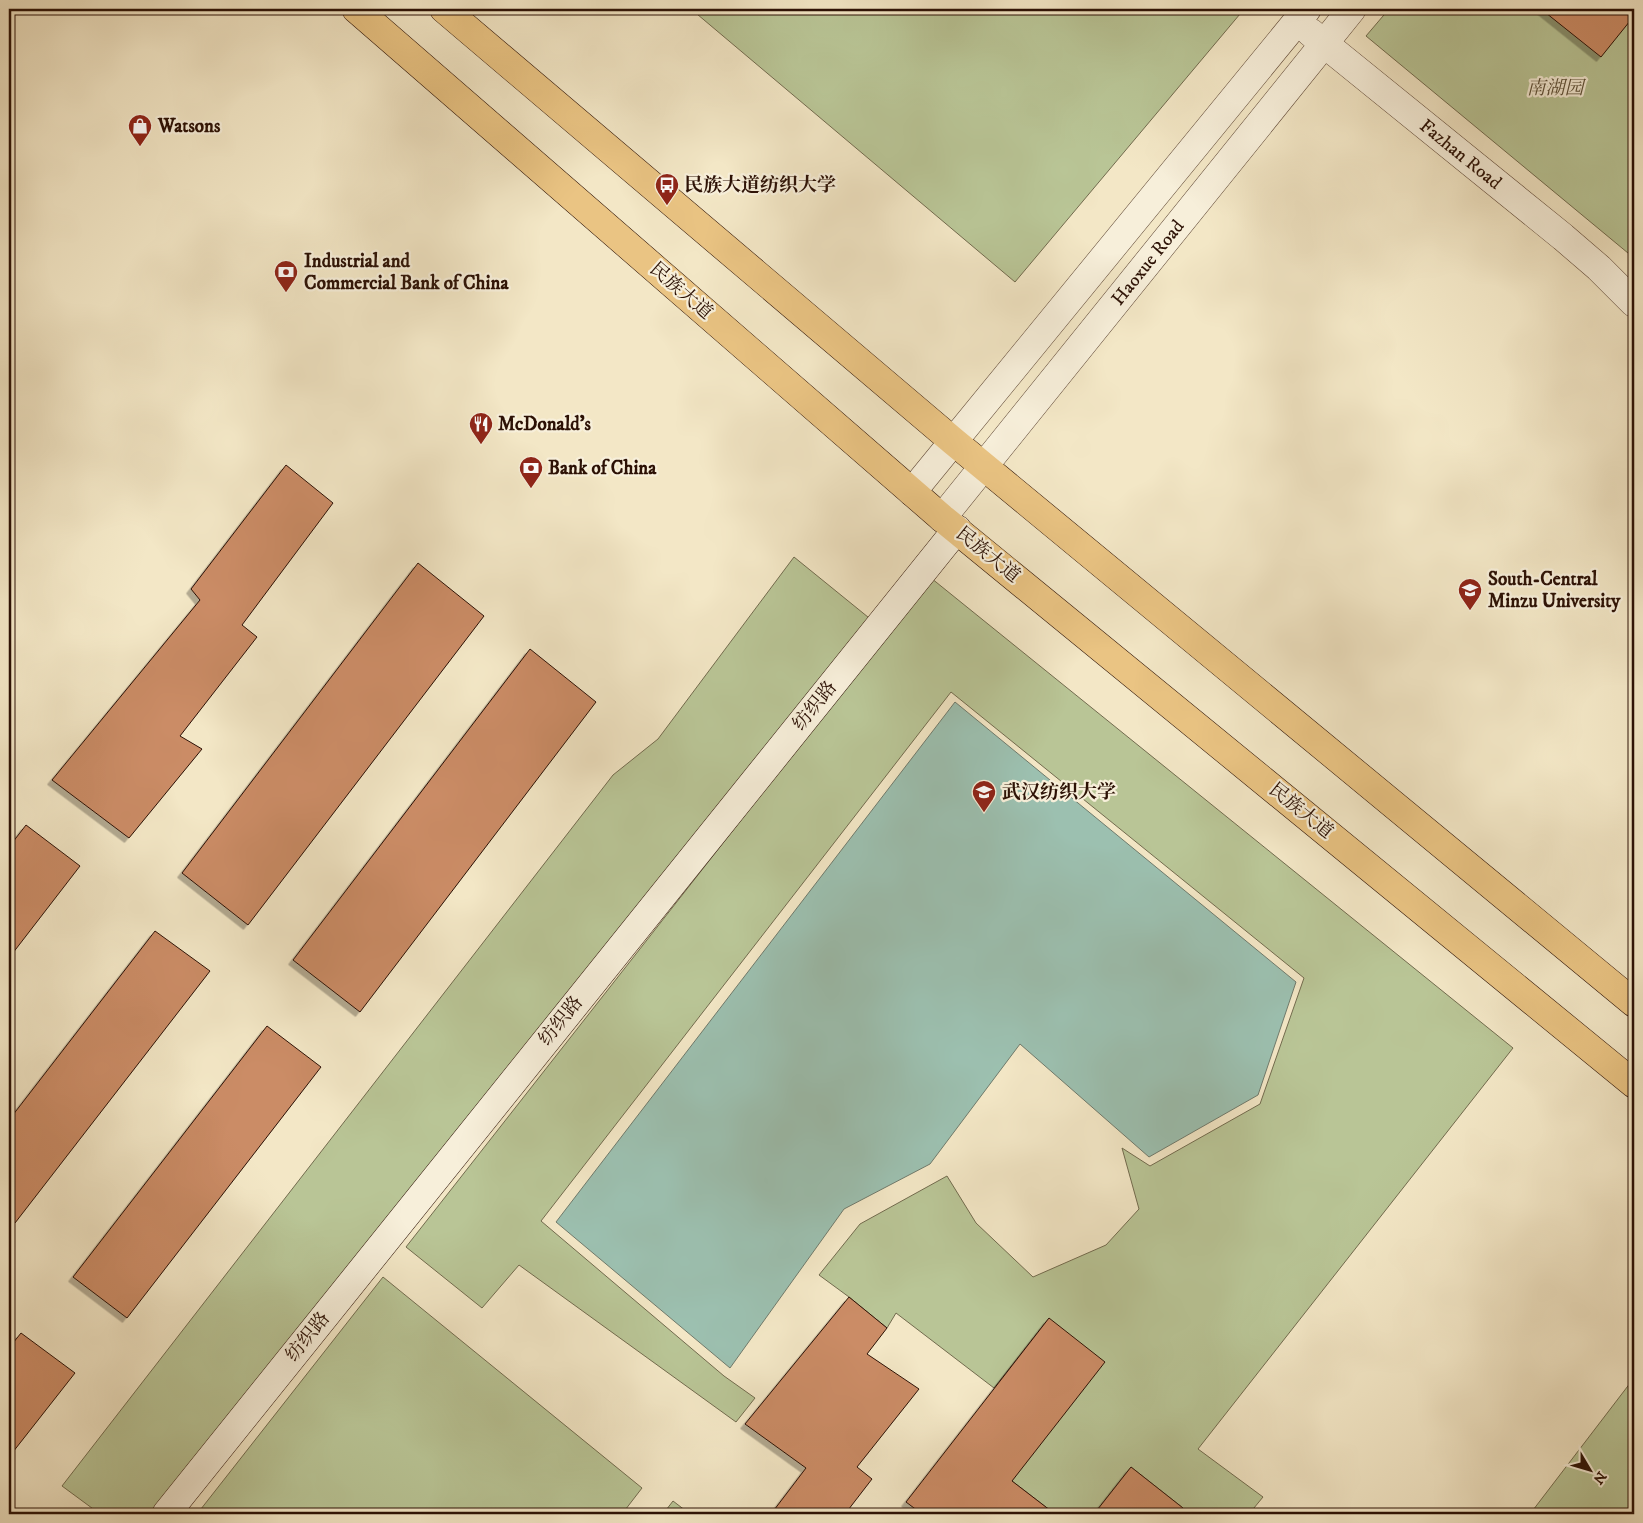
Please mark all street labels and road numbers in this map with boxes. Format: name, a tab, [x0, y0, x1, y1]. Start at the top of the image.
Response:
street label: Fazhan Road	[1415, 114, 1507, 195]
street label: Haoxue Road	[1106, 215, 1189, 310]
street label: 民族大道	[645, 257, 717, 325]
street label: 民族大道	[951, 522, 1025, 588]
street label: 纺织路	[788, 677, 842, 735]
street label: 民族大道	[1264, 778, 1338, 844]
street label: 纺织路	[534, 992, 588, 1050]
street label: 纺织路	[281, 1308, 335, 1366]

